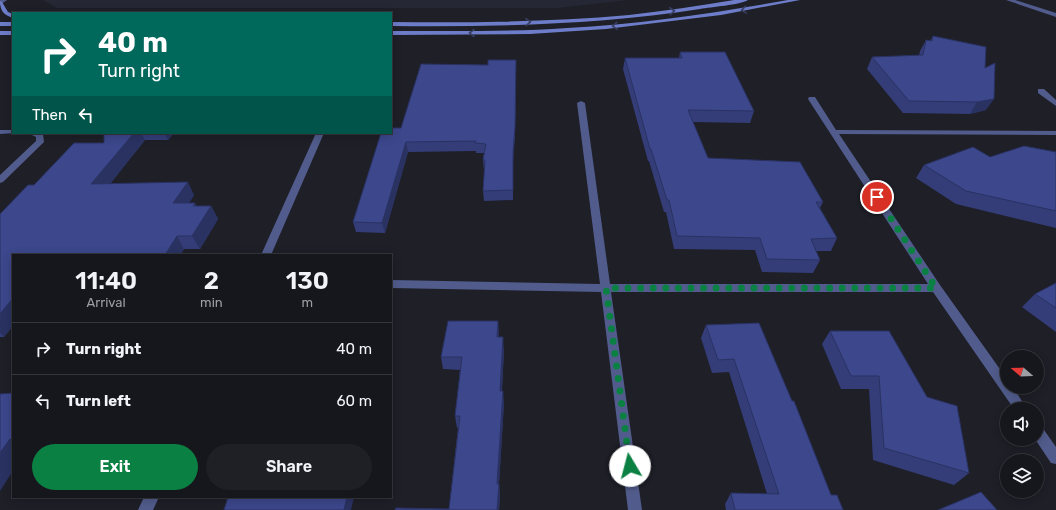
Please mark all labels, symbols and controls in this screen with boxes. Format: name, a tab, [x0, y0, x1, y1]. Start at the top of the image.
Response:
one-way arrow	[741, 5, 748, 14]
one-way arrow	[668, 7, 675, 16]
one-way arrow	[525, 17, 531, 26]
one-way arrow	[612, 21, 619, 30]
text: 40 m	[98, 26, 168, 59]
icon: right	[32, 28, 84, 80]
one-way arrow	[469, 29, 475, 37]
text: Turn right	[98, 60, 180, 82]
icon: left	[75, 104, 97, 126]
text: Then	[32, 106, 67, 124]
pin	[860, 180, 894, 214]
icon: arrive	[866, 186, 888, 208]
text: 11:40	[75, 267, 137, 295]
text: 2	[204, 267, 219, 295]
text: 130	[286, 267, 329, 295]
text: Arrival	[87, 295, 126, 310]
text: min	[200, 295, 223, 310]
text: m	[302, 295, 313, 310]
icon: right	[32, 338, 54, 360]
text: Turn right	[66, 340, 141, 358]
text: 40 m	[336, 340, 372, 358]
north arrow	[1000, 350, 1044, 394]
map controls	[1000, 350, 1044, 498]
icon: left	[32, 390, 54, 412]
text: Turn left	[66, 392, 131, 410]
text: 60 m	[336, 392, 372, 410]
button: sound	[1000, 402, 1044, 446]
button: Exit	[32, 444, 198, 490]
button: Share	[206, 444, 372, 490]
position arrow	[609, 445, 651, 487]
button: layers	[1000, 454, 1044, 498]

